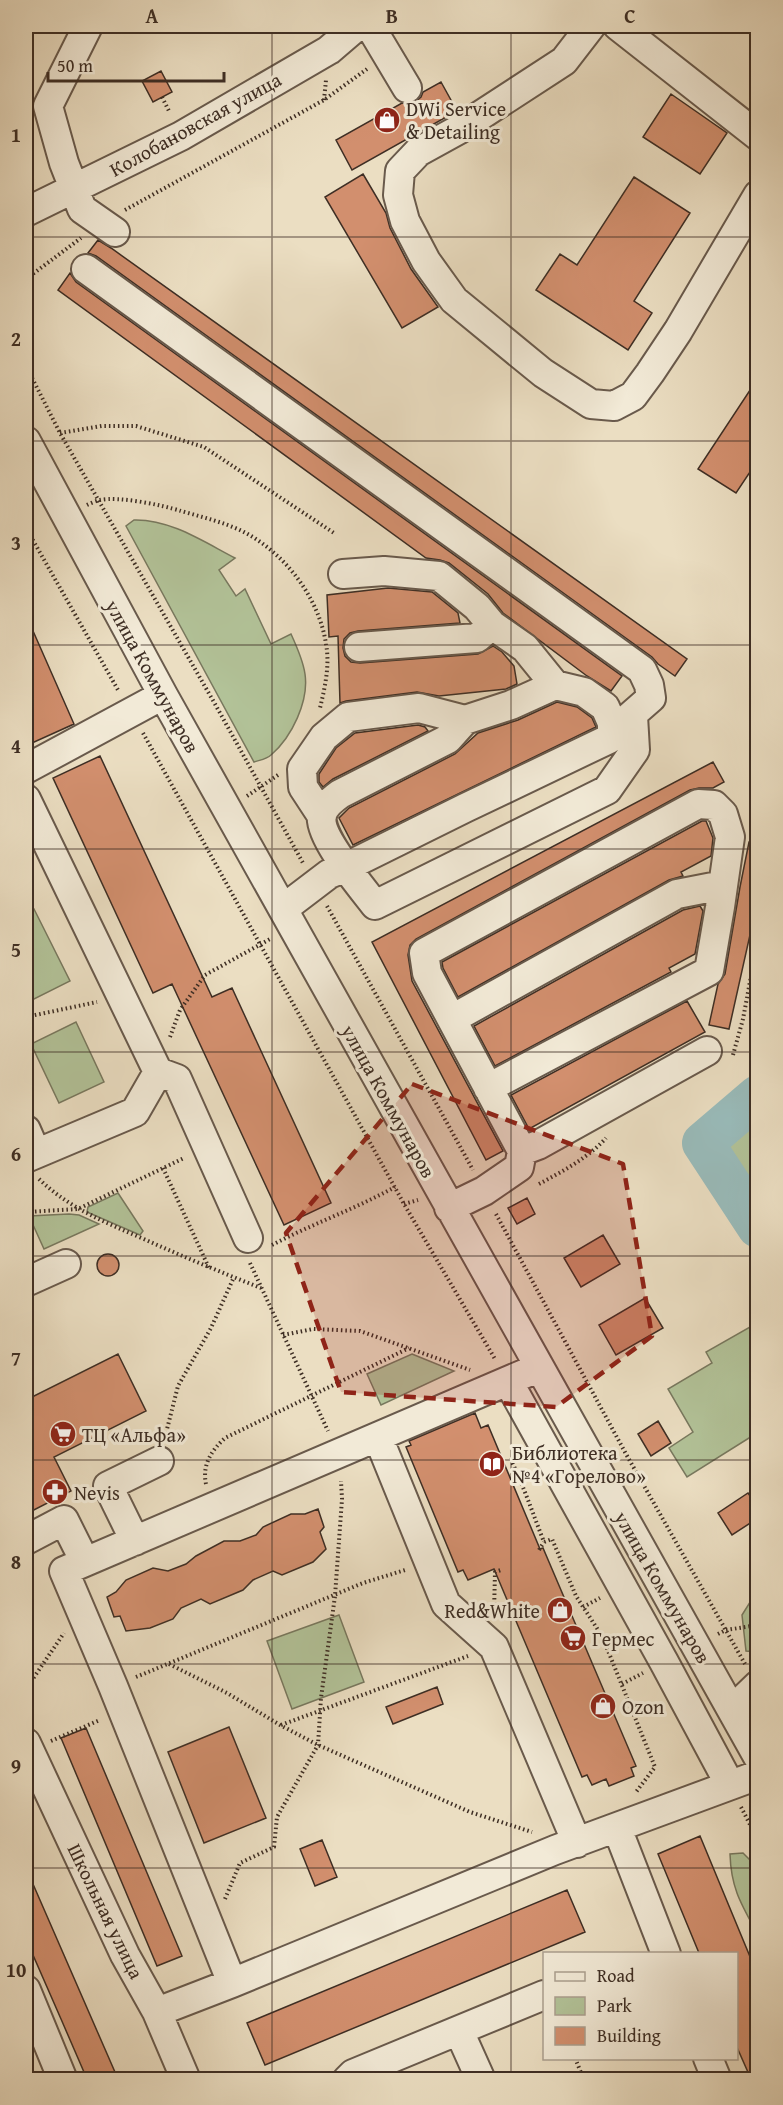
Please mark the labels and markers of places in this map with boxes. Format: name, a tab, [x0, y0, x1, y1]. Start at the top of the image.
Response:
place label: DWi Service & Detailing	[406, 94, 506, 146]
shop icon: DWi Service & Detailing	[372, 105, 402, 135]
supermarket icon: ТЦ «Альфа»	[48, 1419, 78, 1449]
place label: ТЦ «Альфа»	[82, 1420, 186, 1449]
place label: Библиотека №4 «Горелово»	[512, 1438, 646, 1490]
library icon: Библиотека №4 «Горелово»	[477, 1449, 507, 1479]
pharmacy icon: Nevis	[40, 1477, 70, 1507]
place label: Nevis	[74, 1478, 120, 1507]
shop icon: Red&White	[545, 1595, 575, 1625]
place label: Red&White	[445, 1596, 540, 1625]
supermarket icon: Гермес	[558, 1623, 588, 1653]
place label: Гермес	[592, 1624, 655, 1653]
shop icon: Ozon	[588, 1691, 618, 1721]
place label: Ozon	[622, 1692, 664, 1721]

